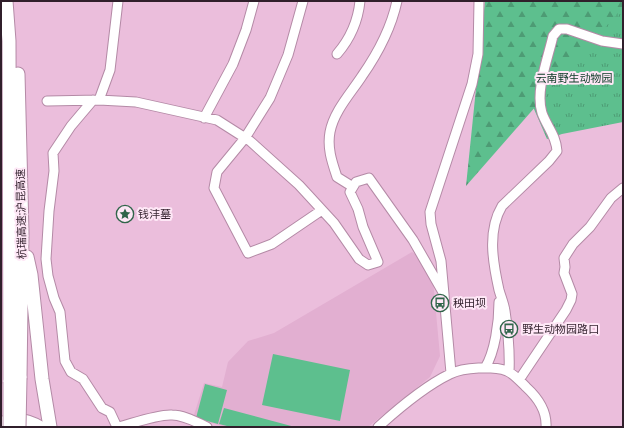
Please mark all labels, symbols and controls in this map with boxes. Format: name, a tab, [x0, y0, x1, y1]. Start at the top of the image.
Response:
park label: 云南野生动物园	[536, 71, 613, 85]
street label: 杭瑞高速;沪昆高速	[13, 169, 29, 259]
place icon: 钱沣墓	[115, 204, 135, 224]
place label: 钱沣墓	[138, 207, 171, 221]
bus stop icon: 秧田坝	[430, 293, 450, 313]
place label: 秧田坝	[453, 296, 486, 310]
bus stop icon: 野生动物园路口	[499, 319, 519, 339]
place label: 野生动物园路口	[522, 322, 599, 336]

